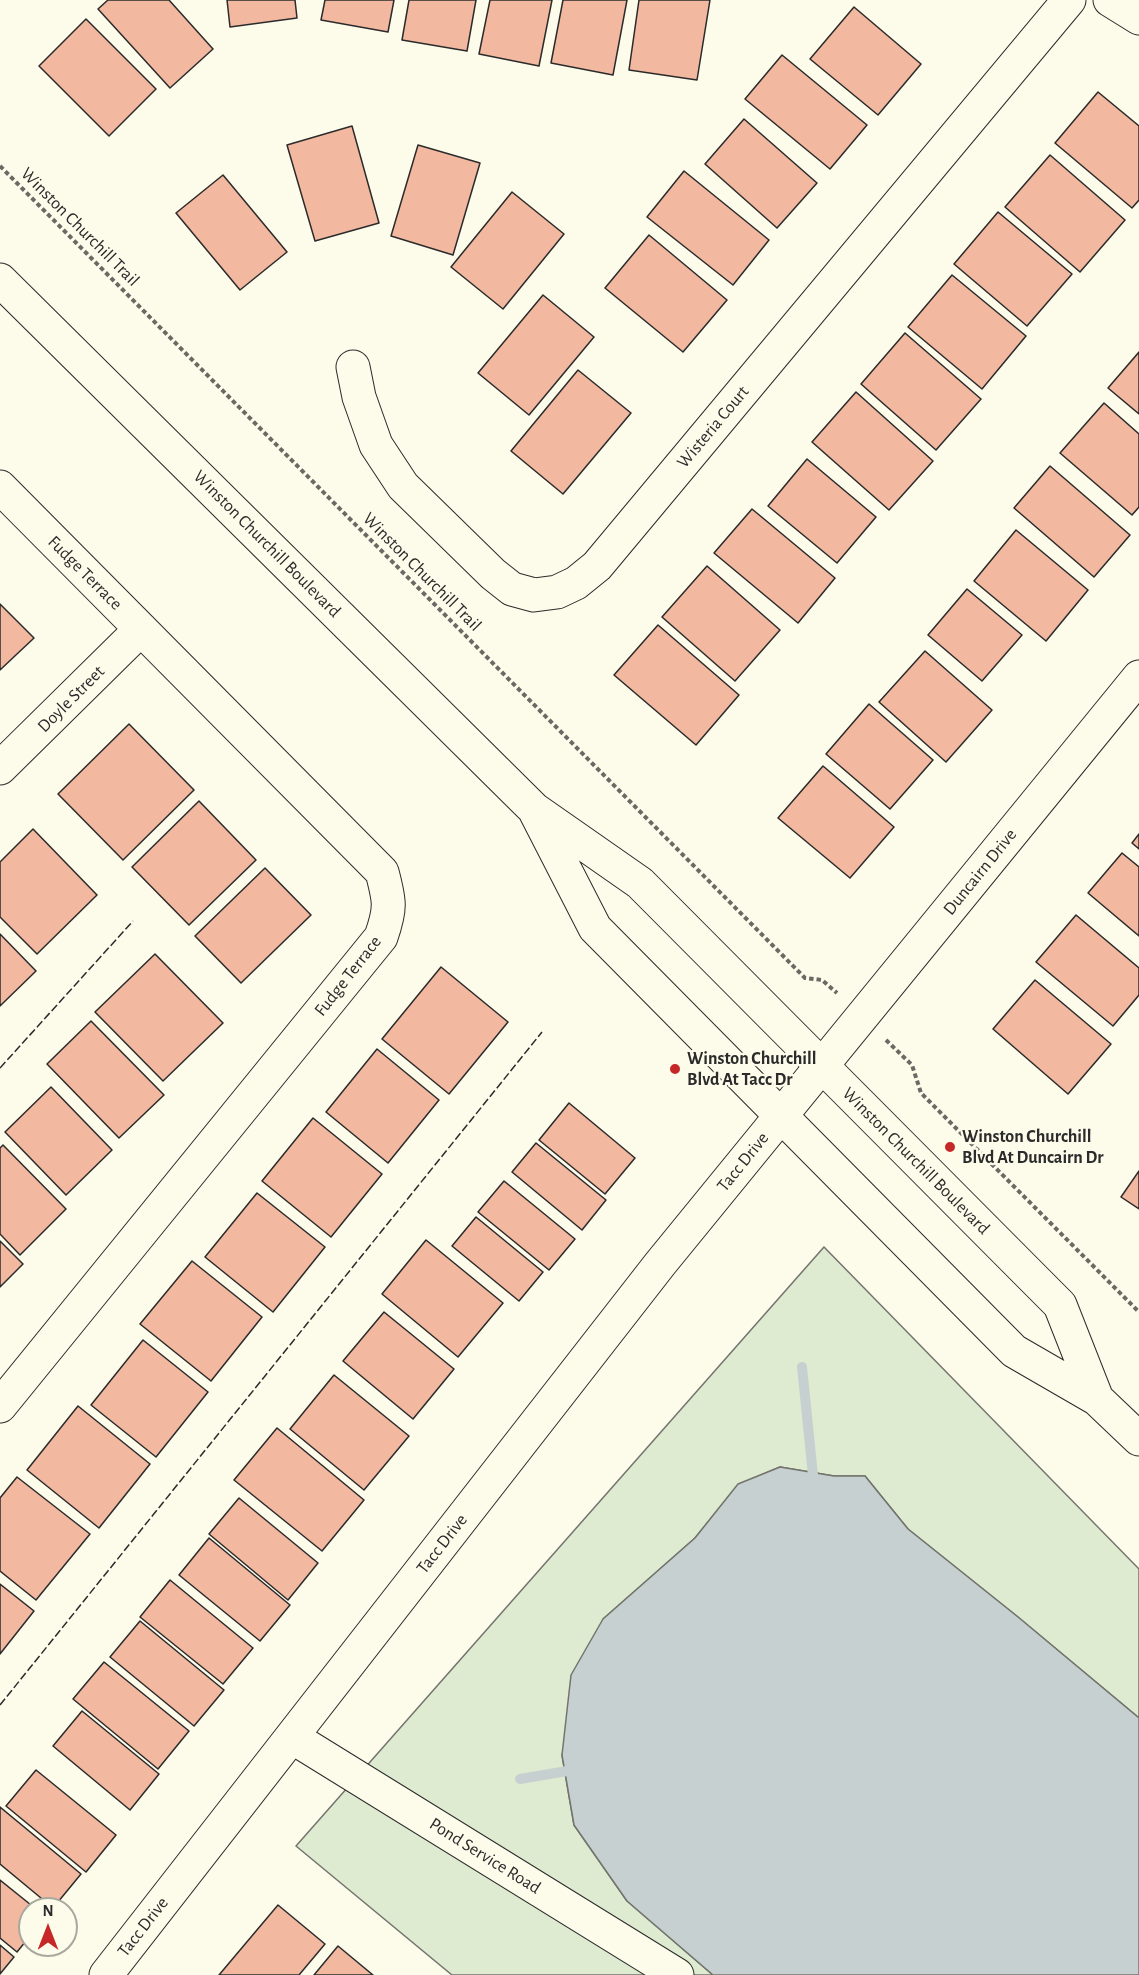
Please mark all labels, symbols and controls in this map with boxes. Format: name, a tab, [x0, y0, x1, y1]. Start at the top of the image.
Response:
street label: Winston Churchill Trail	[16, 163, 144, 291]
street label: Wisteria Court	[672, 381, 754, 473]
street label: Winston Churchill Boulevard	[189, 466, 345, 622]
street label: Winston Churchill Trail	[358, 508, 486, 636]
street label: Fudge Terrace	[43, 531, 127, 615]
street label: Doyle Street	[33, 661, 109, 737]
street label: Duncairn Drive	[939, 824, 1021, 920]
street label: Fudge Terrace	[310, 931, 386, 1021]
place label: Winston Churchill Blvd At Tacc Dr	[687, 1048, 817, 1090]
marker: Winston Churchill Blvd At Tacc Dr	[668, 1062, 682, 1076]
street label: Winston Churchill Boulevard	[838, 1083, 994, 1239]
place label: Winston Churchill Blvd At Duncairn Dr	[962, 1126, 1104, 1168]
street label: Tacc Drive	[713, 1128, 773, 1196]
marker: Winston Churchill Blvd At Duncairn Dr	[943, 1140, 957, 1154]
street label: Tacc Drive	[412, 1510, 472, 1578]
street label: Pond Service Road	[425, 1813, 545, 1899]
street label: Tacc Drive	[113, 1893, 173, 1961]
north arrow	[18, 1897, 78, 1957]
text: N	[42, 1903, 54, 1919]

